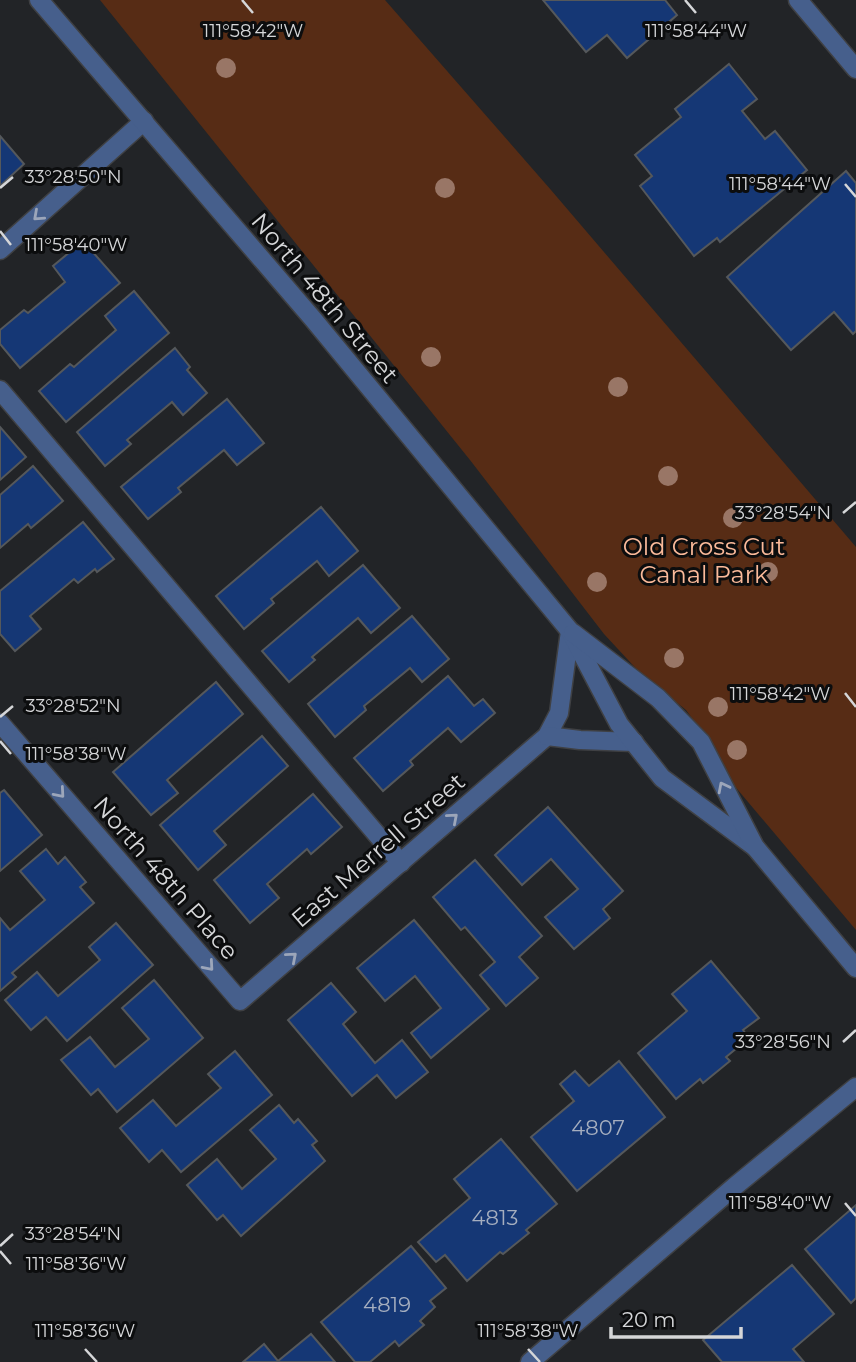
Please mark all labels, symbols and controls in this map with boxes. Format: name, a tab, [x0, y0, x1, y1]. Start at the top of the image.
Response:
text: 111°58'42"W	[203, 20, 303, 42]
text: 111°58'44"W	[645, 20, 747, 42]
text: 33°28'50"N	[24, 166, 122, 188]
text: 111°58'44"W	[729, 173, 831, 195]
street label: North 48th Street	[245, 207, 405, 389]
one-way arrow	[33, 208, 46, 220]
text: 111°58'40"W	[25, 234, 127, 256]
text: 33°28'54"N	[735, 502, 831, 524]
park label: Old Cross Cut Canal Park	[623, 532, 786, 589]
text: 111°58'42"W	[730, 683, 830, 705]
text: 33°28'52"N	[25, 695, 121, 717]
text: 111°58'38"W	[25, 743, 127, 765]
street label: East Merrell Street	[285, 767, 471, 933]
one-way arrow	[717, 782, 731, 794]
one-way arrow	[52, 785, 65, 798]
street label: North 48th Place	[87, 791, 245, 965]
one-way arrow	[445, 814, 458, 826]
one-way arrow	[283, 953, 296, 965]
one-way arrow	[201, 957, 213, 970]
text: 33°28'56"N	[735, 1031, 831, 1053]
house number: 4807	[571, 1115, 625, 1140]
text: 111°58'40"W	[729, 1192, 831, 1214]
house number: 4813	[472, 1205, 518, 1230]
text: 33°28'54"N	[25, 1223, 121, 1245]
text: 111°58'36"W	[26, 1253, 126, 1275]
house number: 4819	[363, 1292, 411, 1317]
scale bar	[611, 1296, 740, 1340]
text: 20 m	[622, 1307, 676, 1332]
text: 111°58'36"W	[35, 1320, 135, 1342]
text: 111°58'38"W	[477, 1320, 579, 1342]

